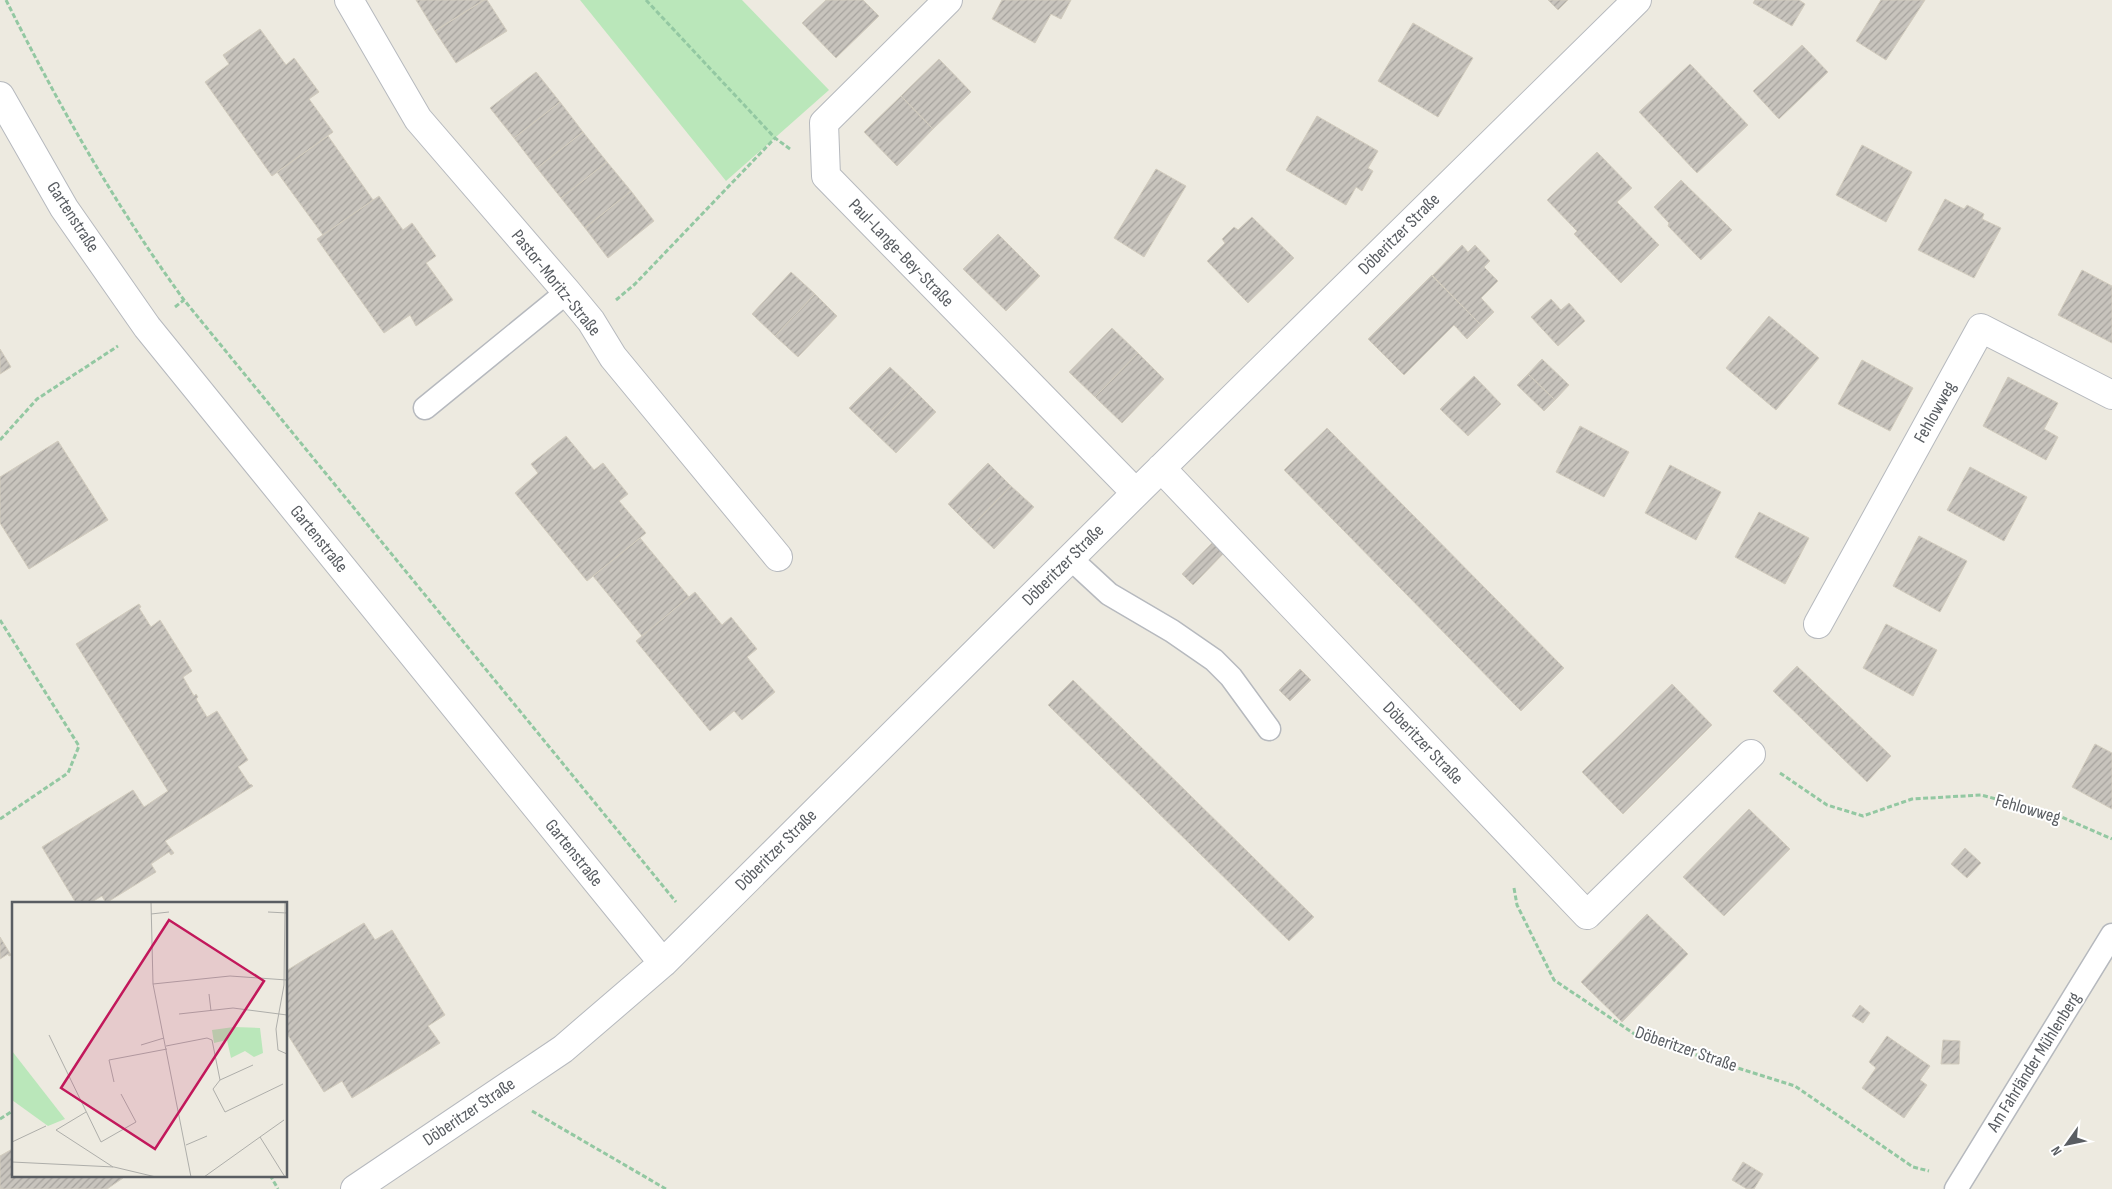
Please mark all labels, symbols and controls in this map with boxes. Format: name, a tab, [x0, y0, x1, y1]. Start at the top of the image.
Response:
street label: Gartenstraße	[42, 178, 104, 256]
street label: Döberitzer Straße	[1354, 189, 1444, 279]
street label: Paul-Lange-Bey-Straße	[844, 195, 958, 311]
street label: Pastor-Moritz-Straße	[507, 226, 605, 340]
street label: Fehlowweg	[1910, 378, 1960, 446]
street label: Gartenstraße	[286, 501, 352, 577]
street label: Döberitzer Straße	[1018, 520, 1108, 610]
street label: Döberitzer Straße	[1378, 697, 1468, 789]
street label: Fehlowweg	[1993, 790, 2063, 828]
street label: Döberitzer Straße	[731, 805, 821, 895]
street label: Gartenstraße	[541, 815, 607, 891]
inset map	[12, 902, 288, 1176]
street label: Am Fahrländer Mühlenberg	[1982, 988, 2085, 1136]
street label: Döberitzer Straße	[1632, 1022, 1740, 1076]
street label: Döberitzer Straße	[419, 1074, 519, 1150]
north arrow	[2042, 1119, 2092, 1169]
text: N	[2047, 1143, 2066, 1159]

